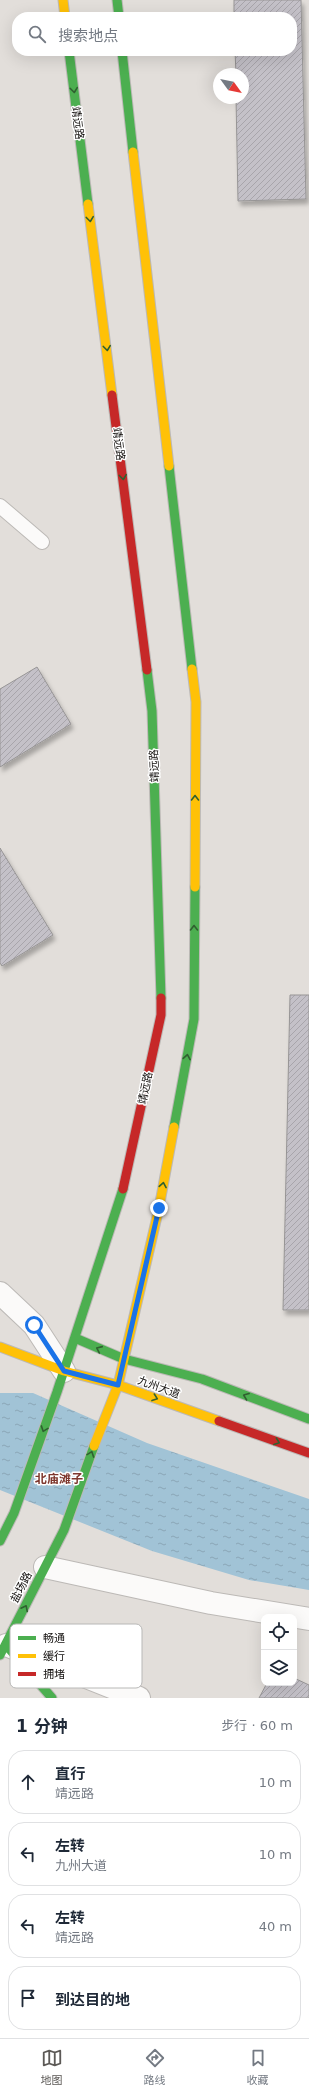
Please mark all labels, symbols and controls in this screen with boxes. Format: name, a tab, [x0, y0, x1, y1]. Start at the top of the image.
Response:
search box	[12, 12, 297, 56]
icon: search	[26, 23, 48, 45]
text: 搜索地点	[58, 27, 118, 45]
north arrow	[213, 68, 249, 104]
one-way arrow	[69, 87, 78, 93]
street label: 靖远路	[69, 106, 86, 140]
one-way arrow	[85, 216, 94, 222]
one-way arrow	[102, 345, 111, 351]
street label: 靖远路	[110, 427, 127, 461]
one-way arrow	[118, 474, 127, 480]
street label: 靖远路	[147, 749, 162, 783]
one-way arrow	[191, 795, 200, 801]
one-way arrow	[190, 925, 198, 931]
one-way arrow	[182, 1054, 190, 1060]
street label: 靖远路	[136, 1071, 155, 1106]
one-way arrow	[158, 1182, 167, 1188]
route end	[150, 1199, 168, 1217]
route start	[25, 1316, 43, 1334]
one-way arrow	[96, 1345, 103, 1353]
street label: 九州大道	[136, 1374, 182, 1401]
one-way arrow	[243, 1392, 250, 1400]
one-way arrow	[151, 1393, 158, 1402]
one-way arrow	[40, 1425, 49, 1432]
one-way arrow	[273, 1437, 280, 1445]
one-way arrow	[86, 1451, 94, 1458]
district label: 北庙滩子	[35, 1472, 83, 1486]
street label: 盐场路	[8, 1570, 35, 1605]
one-way arrow	[20, 1605, 27, 1612]
map controls	[261, 1614, 297, 1686]
button: locate	[261, 1614, 297, 1650]
legend	[10, 1624, 142, 1688]
text: 畅通	[43, 1632, 65, 1645]
text: 缓行	[43, 1650, 65, 1663]
button: layers	[261, 1650, 297, 1686]
text: 拥堵	[43, 1668, 65, 1681]
text: 1 分钟	[16, 1716, 68, 1736]
text: 步行 · 60 m	[221, 1718, 293, 1733]
text: 直行	[55, 1765, 85, 1783]
icon: ahead	[17, 1771, 39, 1793]
text: 10 m	[259, 1775, 292, 1790]
text: 靖远路	[55, 1786, 94, 1801]
text: 左转	[55, 1837, 85, 1855]
icon: left	[17, 1843, 39, 1865]
text: 10 m	[259, 1847, 292, 1862]
text: 九州大道	[55, 1858, 107, 1873]
text: 左转	[55, 1909, 85, 1927]
icon: left	[17, 1915, 39, 1937]
text: 40 m	[259, 1919, 292, 1934]
text: 靖远路	[55, 1930, 94, 1945]
icon: arrive	[17, 1987, 39, 2009]
text: 到达目的地	[55, 1991, 130, 2009]
tab: 地图	[41, 2047, 63, 2087]
tab: 路线	[144, 2047, 166, 2087]
tab: 收藏	[247, 2047, 269, 2087]

